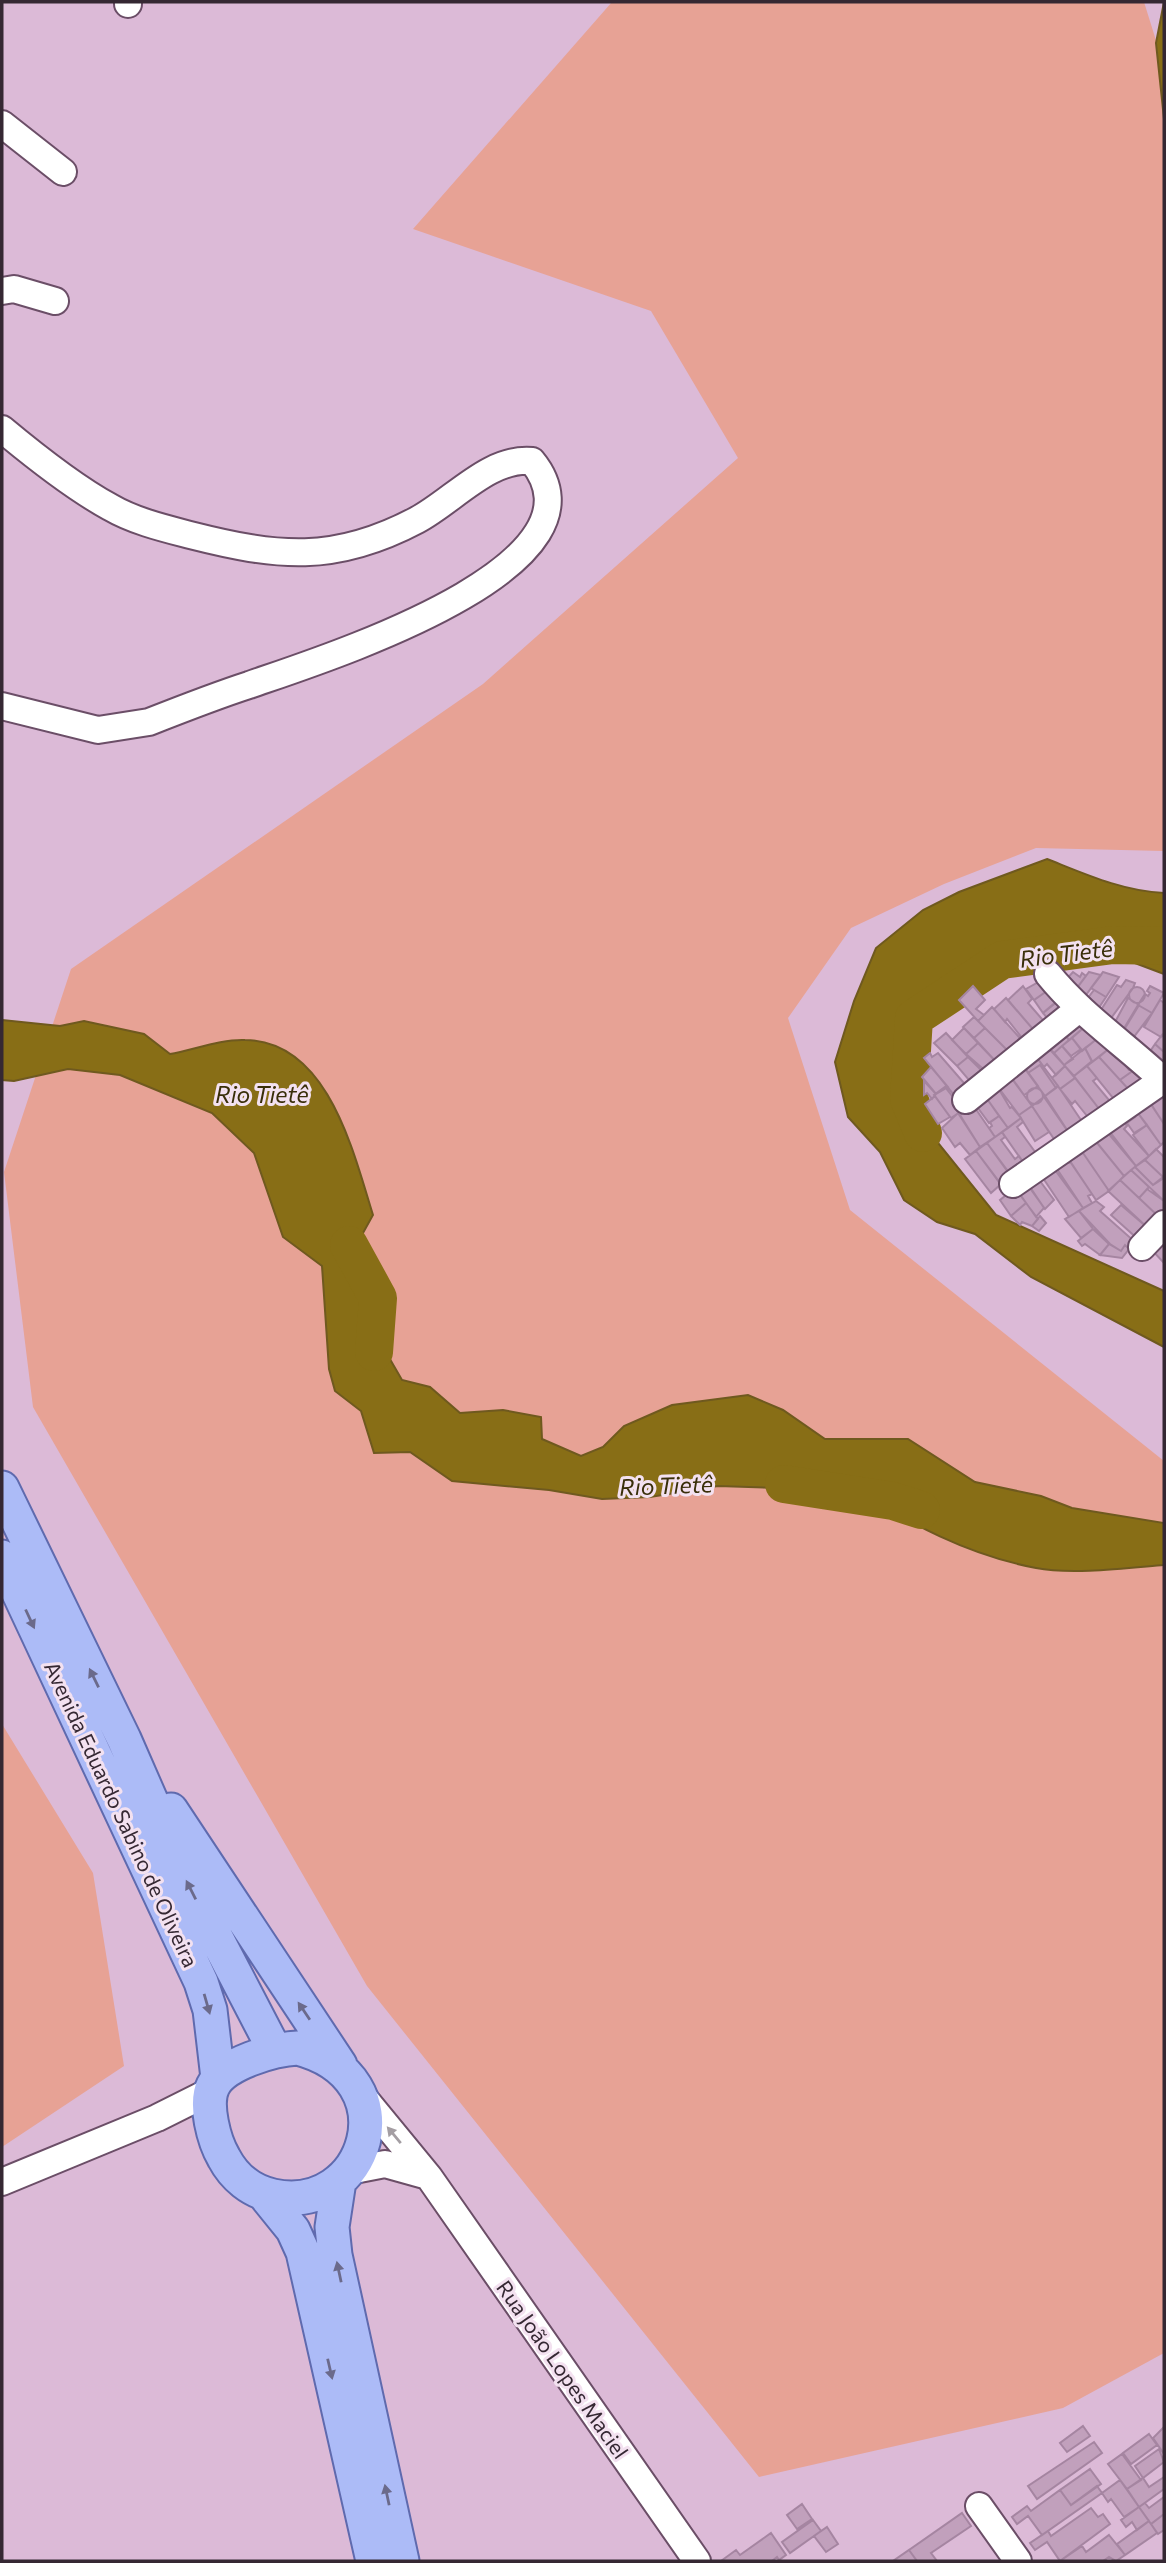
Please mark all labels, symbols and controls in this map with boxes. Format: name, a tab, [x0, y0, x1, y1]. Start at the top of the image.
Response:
water label: Rio Tietê	[1018, 933, 1115, 973]
water label: Rio Tietê	[215, 1080, 310, 1108]
water label: Rio Tietê	[619, 1469, 714, 1501]
one-way arrow	[25, 1609, 36, 1629]
street label: Avenida Eduardo Sabino de Oliveira	[40, 1657, 204, 1971]
one-way arrow	[89, 1668, 100, 1688]
one-way arrow	[185, 1880, 197, 1900]
one-way arrow	[203, 1994, 213, 2015]
one-way arrow	[298, 2001, 311, 2020]
one-way arrow	[387, 2126, 402, 2143]
one-way arrow	[333, 2261, 344, 2283]
street label: Rua João Lopes Maciel	[492, 2275, 634, 2463]
one-way arrow	[324, 2358, 335, 2380]
one-way arrow	[382, 2484, 393, 2506]

